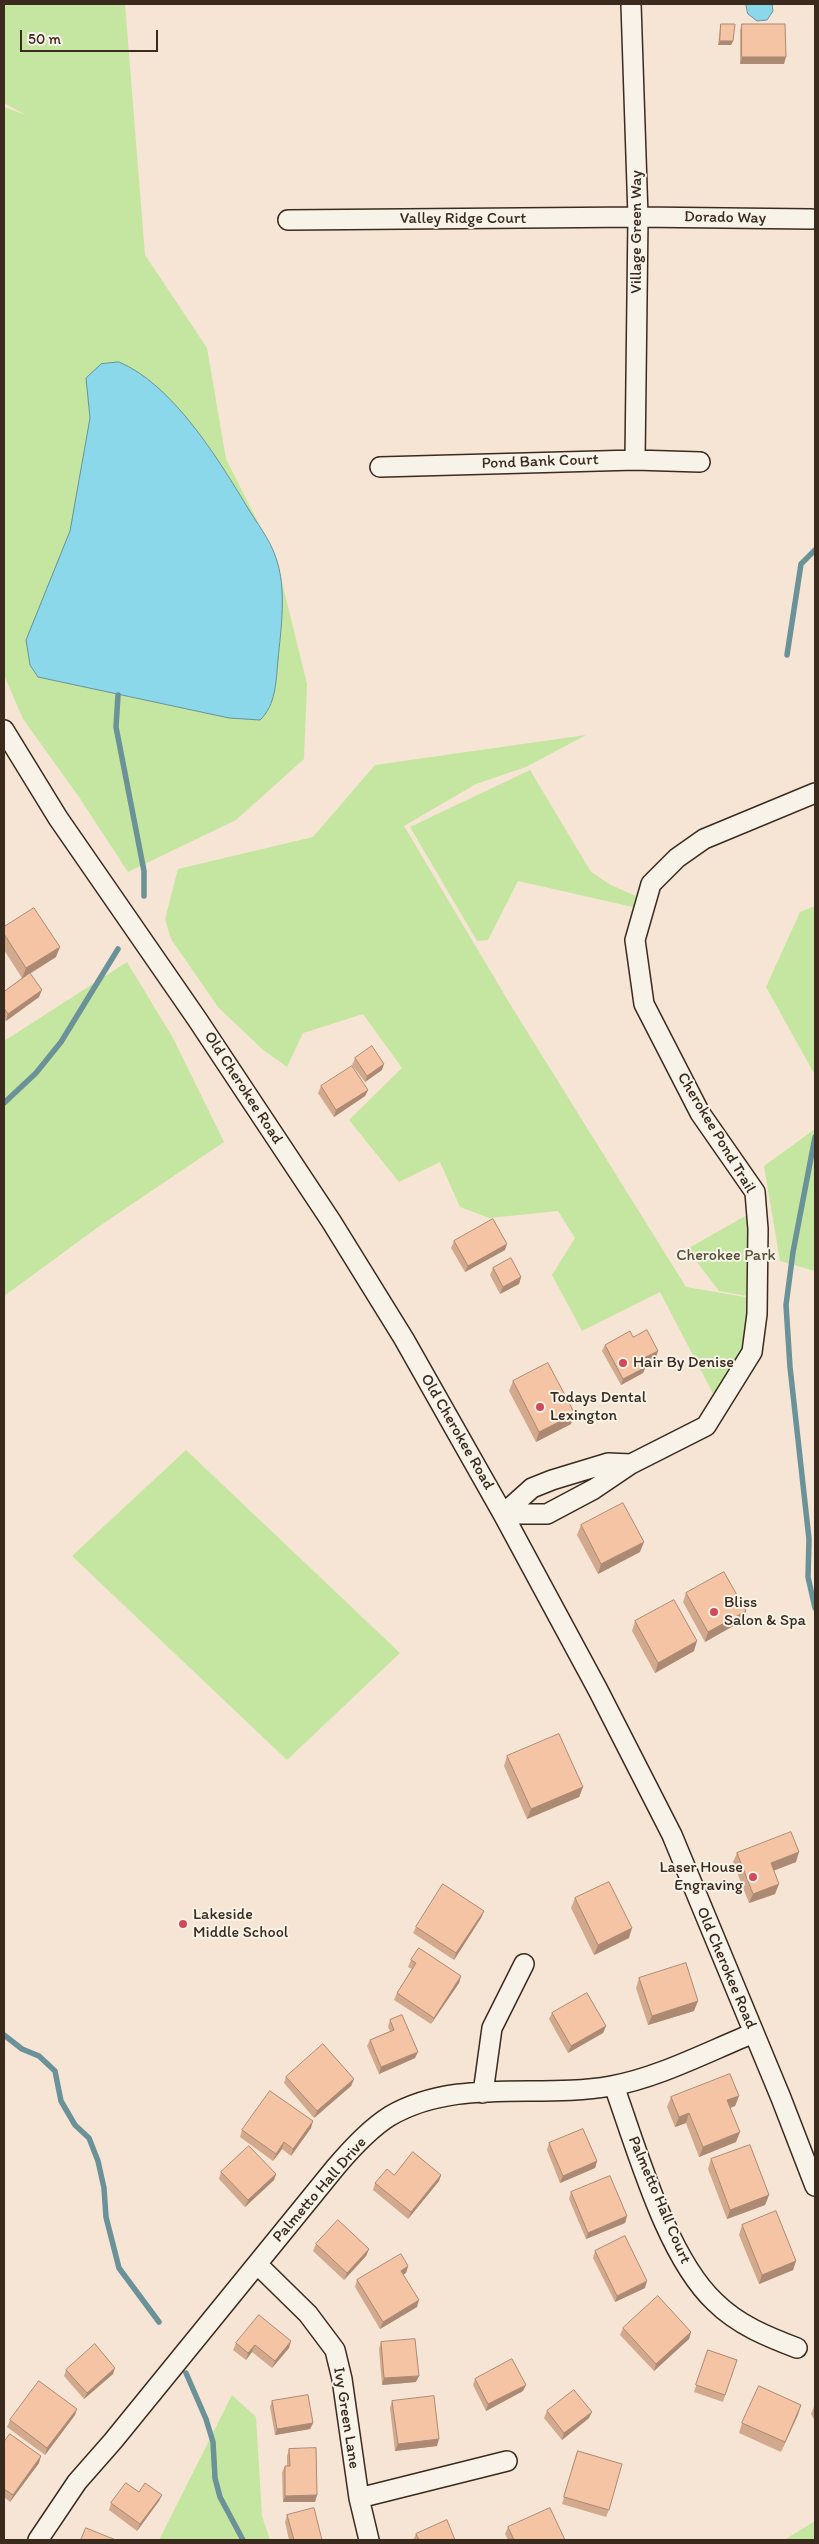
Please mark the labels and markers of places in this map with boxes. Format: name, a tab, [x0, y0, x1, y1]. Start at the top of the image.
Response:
place label: Hair By Denise	[633, 1353, 734, 1373]
marker: Hair By Denise	[617, 1357, 629, 1369]
place label: Todays Dental Lexington	[550, 1388, 646, 1426]
marker: Todays Dental Lexington	[534, 1401, 546, 1413]
place label: Bliss Salon & Spa	[724, 1593, 806, 1631]
marker: Bliss Salon & Spa	[708, 1606, 720, 1618]
place label: Laser House Engraving	[659, 1858, 743, 1896]
marker: Laser House Engraving	[747, 1871, 759, 1883]
place label: Lakeside Middle School	[193, 1905, 288, 1943]
marker: Lakeside Middle School	[177, 1918, 189, 1930]

